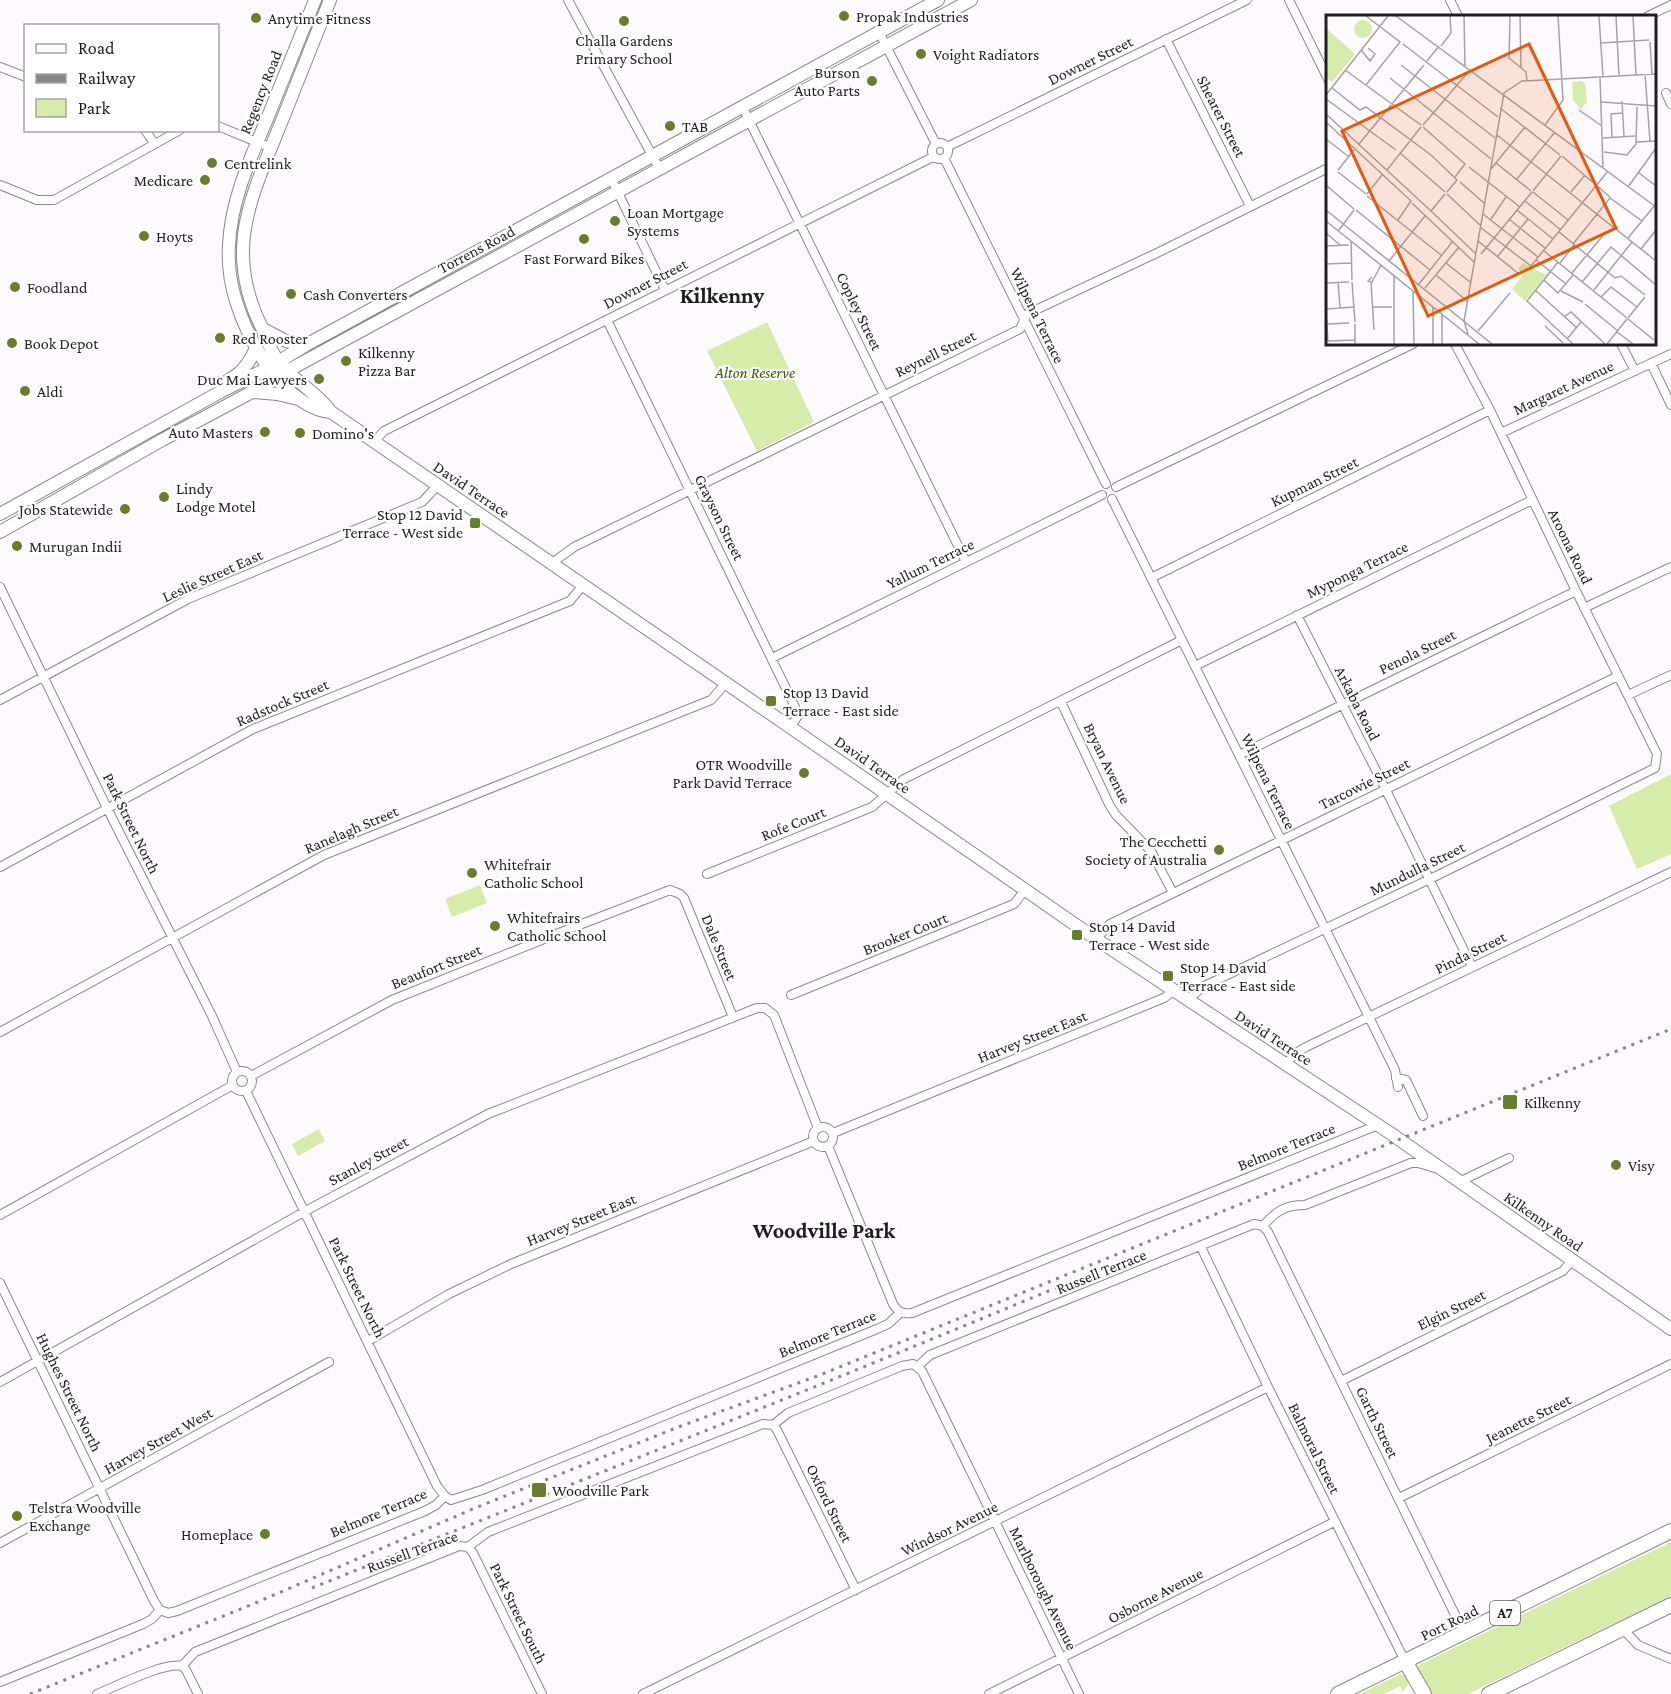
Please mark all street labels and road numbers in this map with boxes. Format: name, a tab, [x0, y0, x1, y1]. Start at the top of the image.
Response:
street label: Downer Street	[1045, 32, 1136, 88]
street label: Regency Road	[236, 47, 286, 137]
street label: Shearer Street	[1194, 73, 1250, 160]
street label: Torrens Road	[435, 222, 518, 277]
street label: Downer Street	[600, 255, 691, 312]
street label: Wilpena Terrace	[1006, 265, 1068, 366]
street label: Copley Street	[832, 269, 886, 354]
street label: Reynell Street	[892, 326, 979, 381]
street label: Margaret Avenue	[1510, 357, 1617, 419]
street label: Kupman Street	[1268, 453, 1362, 511]
street label: David Terrace	[430, 458, 513, 521]
street label: Grayson Street	[691, 472, 748, 564]
street label: Aroona Road	[1545, 506, 1596, 587]
street label: Yallum Terrace	[884, 535, 977, 592]
street label: Myponga Terrace	[1304, 538, 1411, 602]
street label: Leslie Street East	[159, 545, 266, 605]
street label: Penola Street	[1376, 625, 1459, 677]
street label: Arkaba Road	[1332, 663, 1384, 744]
street label: Radstock Street	[233, 675, 332, 730]
street label: Bryan Avenue	[1080, 720, 1134, 807]
street label: Wilpena Terrace	[1237, 731, 1299, 832]
street label: David Terrace	[832, 732, 914, 797]
street label: Tarcowie Street	[1316, 754, 1413, 813]
street label: Park Street North	[100, 770, 163, 877]
street label: Ranelagh Street	[302, 802, 402, 858]
street label: Rofe Court	[758, 803, 829, 844]
street label: Mundulla Street	[1367, 838, 1468, 899]
street label: Brooker Court	[860, 908, 951, 958]
street label: Dale Street	[699, 912, 741, 983]
street label: Pinda Street	[1432, 928, 1509, 977]
street label: Beaufort Street	[389, 940, 484, 992]
street label: David Terrace	[1232, 1006, 1315, 1069]
street label: Harvey Street East	[975, 1007, 1090, 1067]
street label: Belmore Terrace	[1235, 1119, 1337, 1174]
street label: Stanley Street	[325, 1132, 412, 1189]
street label: Kilkenny Road	[1501, 1188, 1587, 1256]
street label: Harvey Street East	[524, 1190, 639, 1250]
street label: Park Street North	[326, 1234, 389, 1341]
street label: Russell Terrace	[1054, 1246, 1149, 1297]
street label: Elgin Street	[1414, 1285, 1489, 1334]
street label: Belmore Terrace	[776, 1306, 878, 1361]
street label: Hughes Street North	[33, 1330, 106, 1455]
street label: Garth Street	[1353, 1384, 1403, 1461]
street label: Jeanette Street	[1481, 1390, 1575, 1448]
street label: Balmoral Street	[1285, 1400, 1344, 1497]
street label: Harvey Street West	[101, 1403, 217, 1478]
street label: Oxford Street	[803, 1461, 856, 1546]
street label: Belmore Terrace	[327, 1484, 429, 1540]
street label: Windsor Avenue	[898, 1498, 1000, 1559]
street label: Marlborough Avenue	[1005, 1524, 1081, 1653]
street label: Russell Terrace	[364, 1527, 460, 1576]
street label: Park Street South	[487, 1560, 550, 1667]
street label: Osborne Avenue	[1105, 1564, 1206, 1627]
street label: Port Road	[1418, 1601, 1481, 1644]
road number: A7	[1490, 1601, 1520, 1625]

